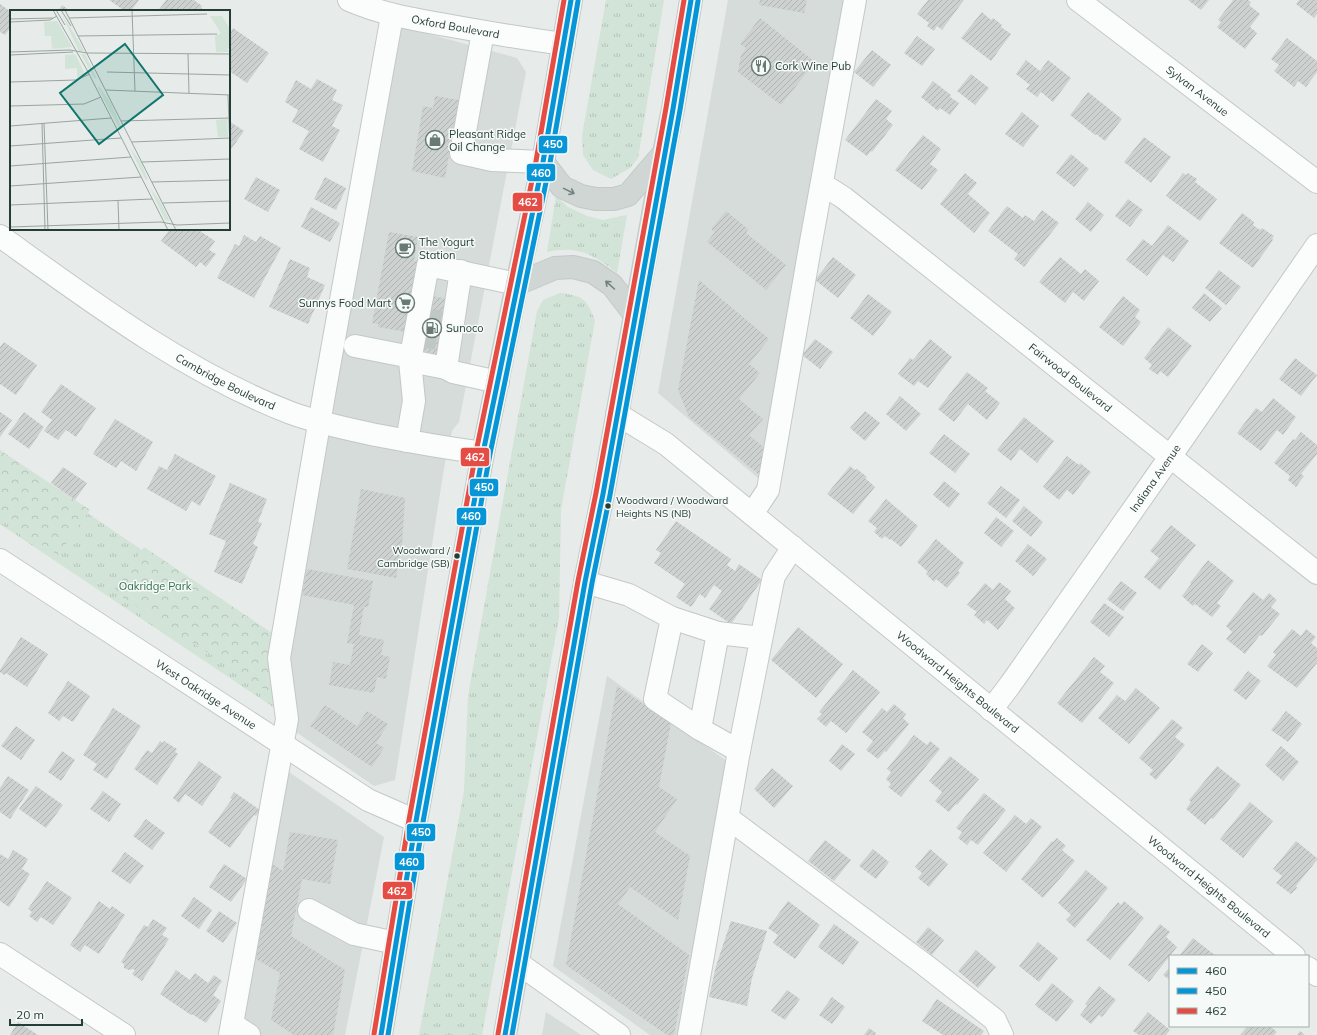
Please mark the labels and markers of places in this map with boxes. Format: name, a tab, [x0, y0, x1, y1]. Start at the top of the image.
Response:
restaurant icon: Cork Wine Pub	[750, 55, 772, 77]
place label: Cork Wine Pub	[775, 59, 852, 73]
place label: Pleasant Ridge Oil Change	[449, 127, 526, 154]
shop icon: Pleasant Ridge Oil Change	[424, 129, 446, 151]
place label: The Yogurt Station	[419, 235, 474, 262]
cafe icon: The Yogurt Station	[394, 237, 416, 259]
supermarket icon: Sunnys Food Mart	[394, 292, 416, 314]
place label: Sunnys Food Mart	[299, 296, 391, 310]
fuel station icon: Sunoco	[421, 317, 443, 339]
place label: Sunoco	[446, 321, 484, 335]
place label: Woodward / Woodward Heights NS (NB)	[616, 494, 728, 520]
marker: Woodward / Woodward Heights NS (NB)	[603, 501, 613, 511]
place label: Woodward / Cambridge (SB)	[377, 544, 451, 570]
marker: Woodward / Cambridge (SB)	[452, 551, 462, 561]

